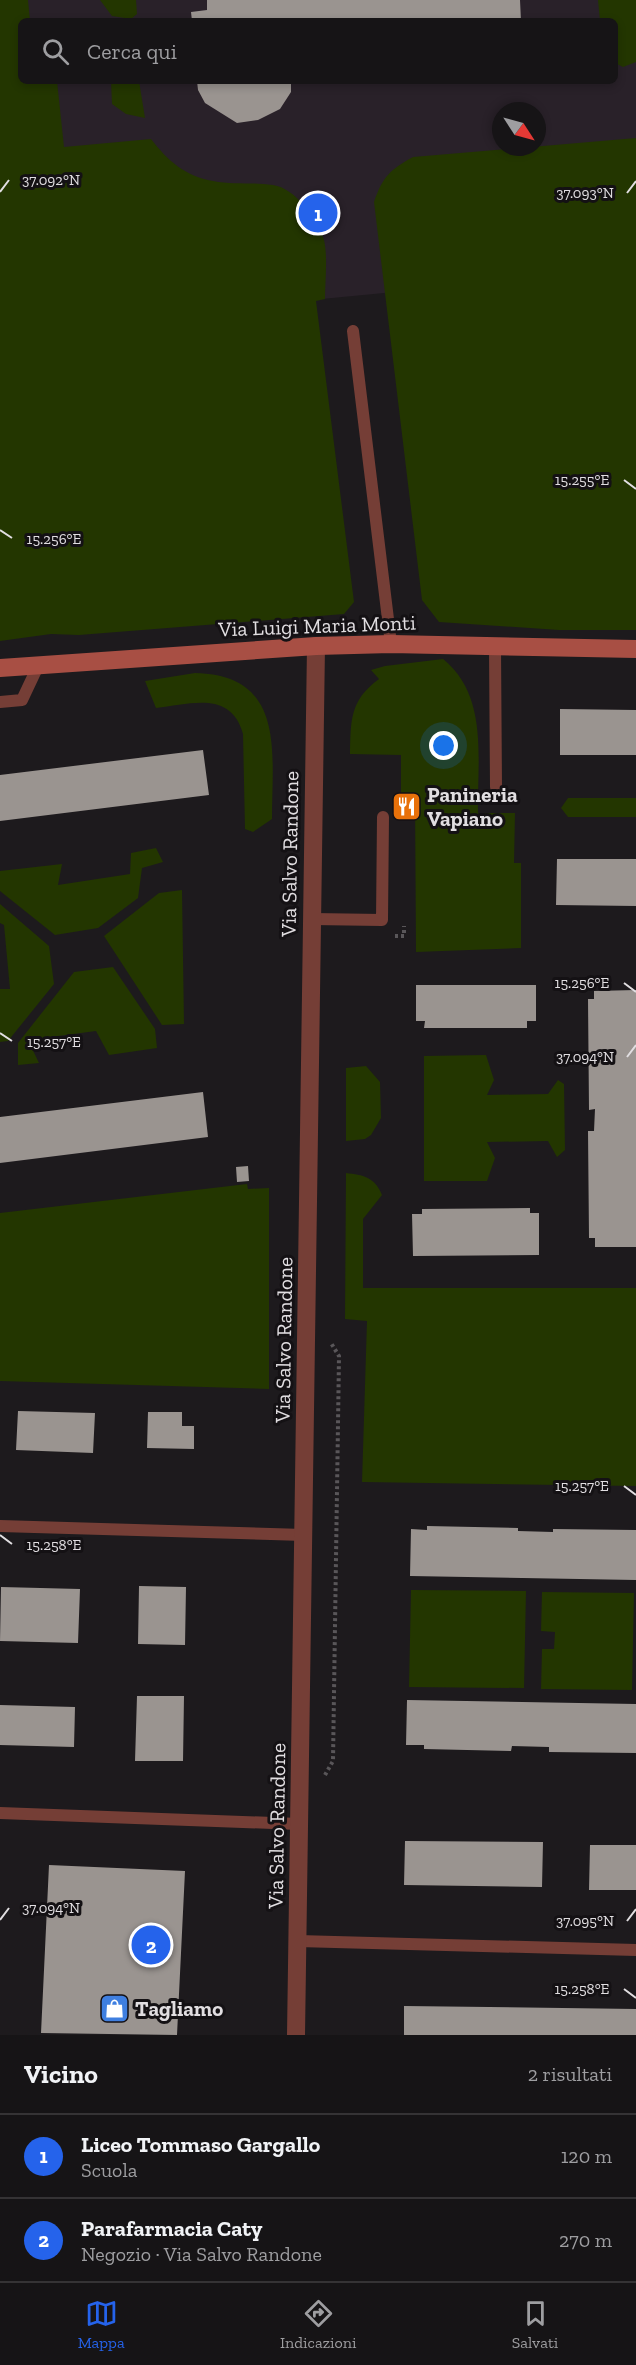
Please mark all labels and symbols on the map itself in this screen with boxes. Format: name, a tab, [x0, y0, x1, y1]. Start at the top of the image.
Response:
north arrow	[492, 102, 546, 156]
text: 37.092°N	[22, 171, 80, 189]
text: 37.093°N	[556, 184, 614, 202]
pin: 1	[298, 190, 338, 236]
text: 15.255°E	[555, 471, 609, 489]
text: 15.256°E	[27, 530, 82, 548]
street label: Via Luigi Maria Monti	[217, 610, 416, 641]
your location	[429, 731, 458, 760]
street label: Via Salvo Randone	[276, 771, 303, 938]
place label: Panineria Vapiano	[427, 782, 518, 831]
restaurant icon: Panineria Vapiano	[390, 791, 422, 823]
text: 15.256°E	[555, 974, 610, 992]
text: 15.257°E	[27, 1033, 81, 1051]
text: 37.094°N	[556, 1048, 614, 1066]
street label: Via Salvo Randone	[270, 1257, 297, 1424]
text: 15.257°E	[555, 1477, 609, 1495]
text: 15.258°E	[27, 1536, 82, 1554]
street label: Via Salvo Randone	[263, 1743, 290, 1910]
text: 37.094°N	[22, 1899, 80, 1917]
text: 37.095°N	[556, 1912, 614, 1930]
pin: 2	[132, 1922, 170, 1968]
text: 15.258°E	[555, 1980, 610, 1998]
shop icon: Tagliamo	[98, 1993, 130, 2025]
place label: Tagliamo	[135, 1996, 223, 2021]

